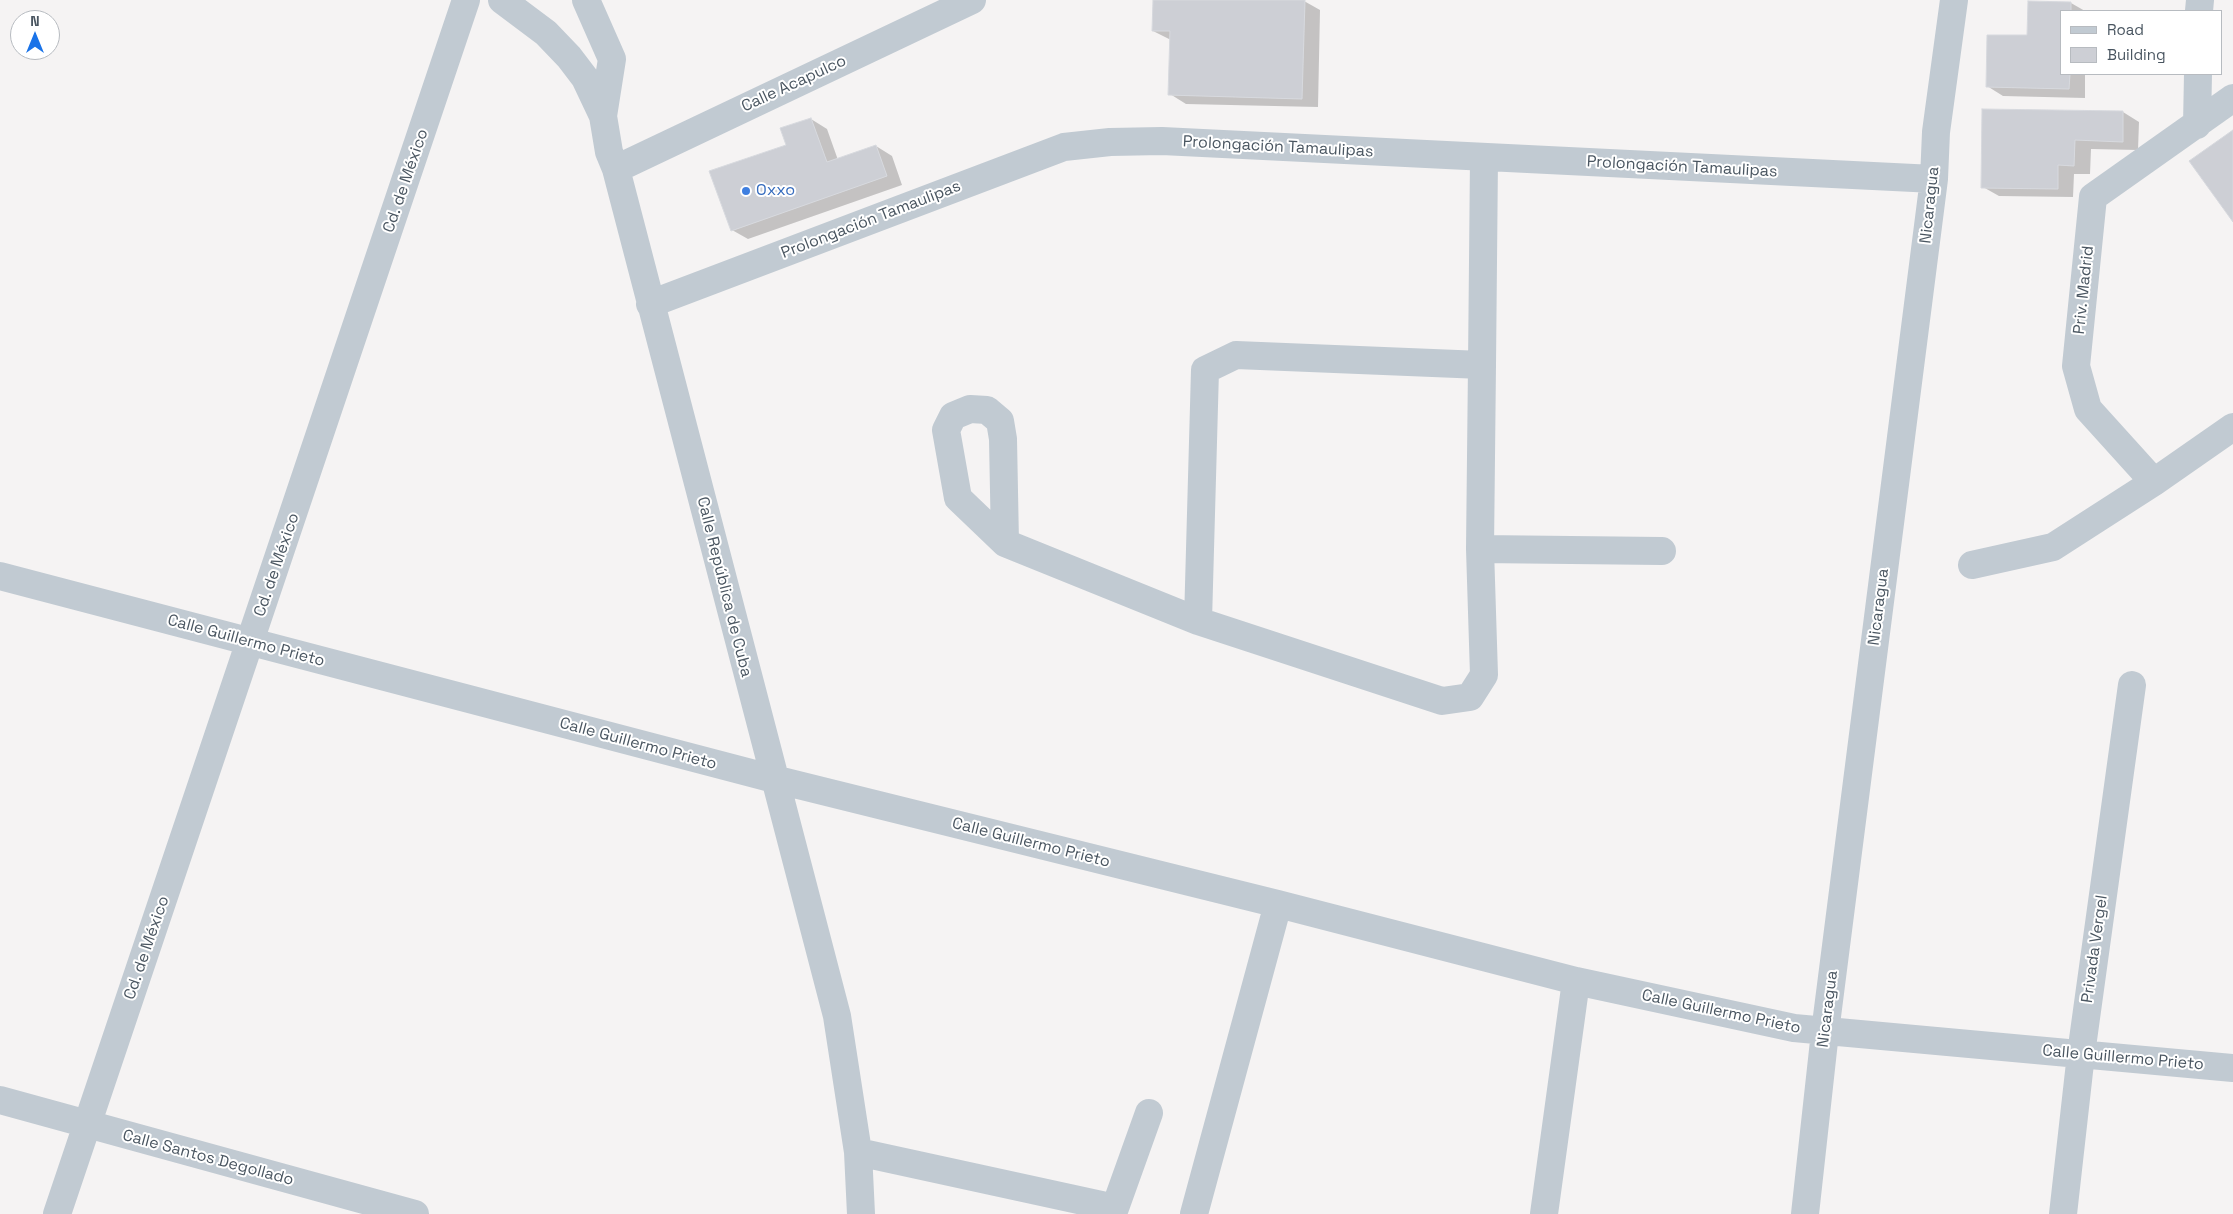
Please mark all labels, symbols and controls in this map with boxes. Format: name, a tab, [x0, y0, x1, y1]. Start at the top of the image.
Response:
north arrow	[10, 10, 60, 60]
legend	[2060, 10, 2223, 75]
text: N	[30, 12, 40, 30]
text: Road	[2107, 20, 2144, 39]
text: Building	[2107, 45, 2166, 64]
street label: Calle Acapulco	[739, 51, 849, 117]
street label: Cd. de México	[379, 127, 433, 235]
street label: Prolongación Tamaulipas	[1182, 132, 1374, 162]
street label: Prolongación Tamaulipas	[1586, 152, 1778, 182]
street label: Nicaragua	[1916, 166, 1944, 244]
street label: Prolongación Tamaulipas	[778, 177, 964, 263]
place label: Oxxo	[756, 181, 795, 201]
marker: Oxxo	[740, 185, 752, 197]
street label: Priv. Madrid	[2070, 245, 2098, 335]
street label: Calle República de Cuba	[692, 495, 756, 679]
street label: Cd. de México	[250, 511, 304, 619]
street label: Nicaragua	[1865, 567, 1893, 647]
street label: Calle Guillermo Prieto	[165, 611, 327, 671]
street label: Calle Guillermo Prieto	[557, 714, 719, 774]
street label: Calle Guillermo Prieto	[950, 814, 1112, 872]
street label: Cd. de México	[120, 894, 174, 1002]
street label: Privada Vergel	[2078, 894, 2112, 1004]
street label: Nicaragua	[1814, 969, 1842, 1049]
street label: Calle Guillermo Prieto	[1640, 986, 1802, 1038]
street label: Calle Guillermo Prieto	[2041, 1041, 2205, 1075]
street label: Calle Santos Degollado	[120, 1126, 296, 1190]

